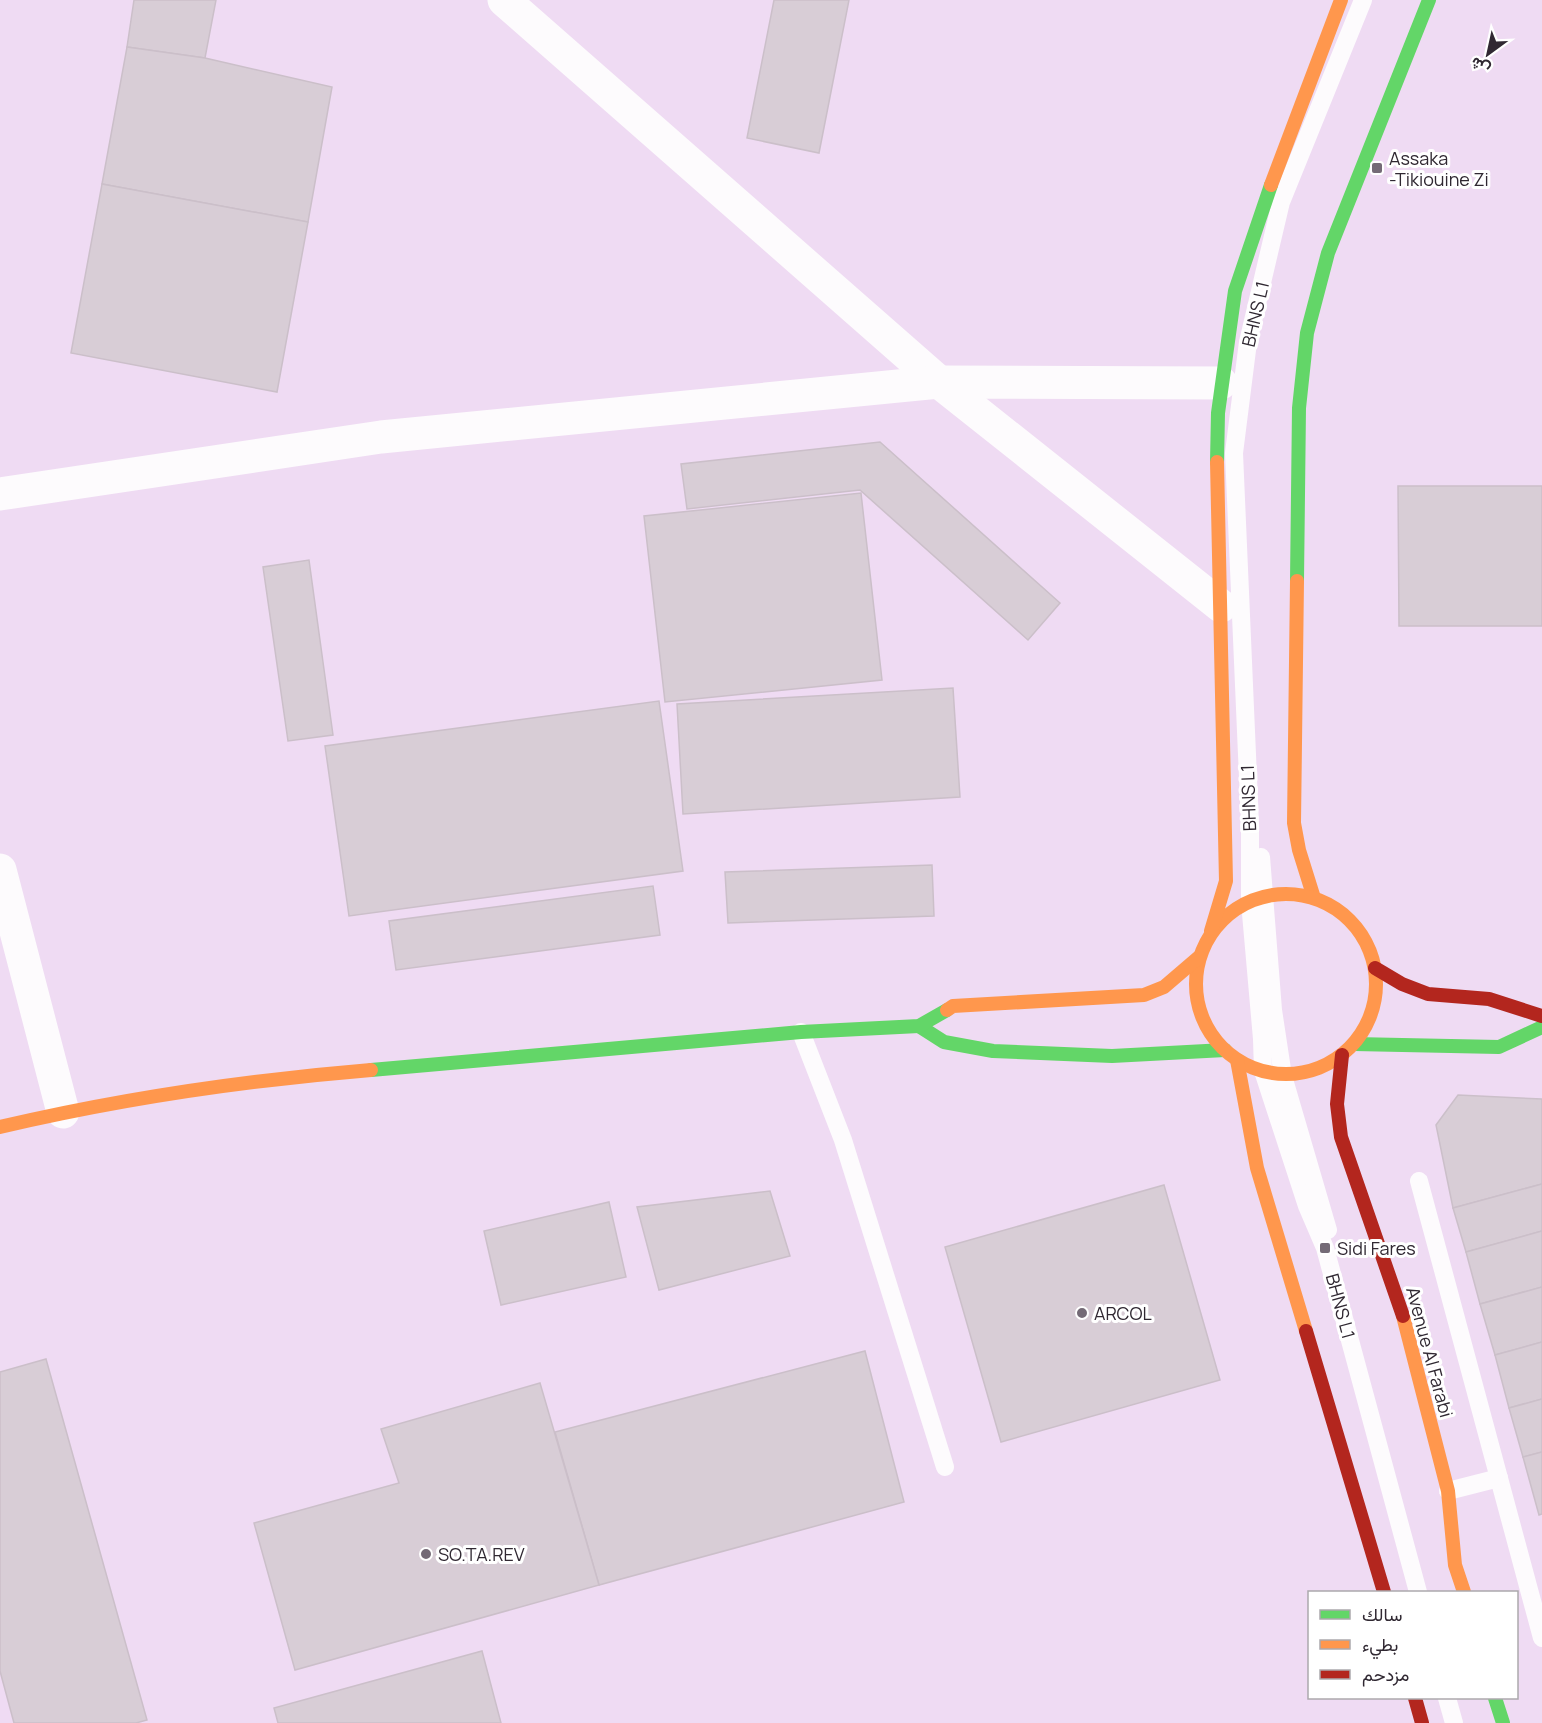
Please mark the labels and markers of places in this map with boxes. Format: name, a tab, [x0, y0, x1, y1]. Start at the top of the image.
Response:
place label: Assaka -Tikiouine Zi	[1389, 146, 1489, 191]
marker: Assaka -Tikiouine Zi	[1370, 161, 1384, 175]
place label: Sidi Fares	[1337, 1236, 1416, 1260]
marker: Sidi Fares	[1318, 1241, 1332, 1255]
place label: ARCOL	[1094, 1301, 1152, 1325]
marker: ARCOL	[1075, 1306, 1089, 1320]
place label: SO.TA.REV	[438, 1542, 525, 1566]
marker: SO.TA.REV	[419, 1547, 433, 1561]

